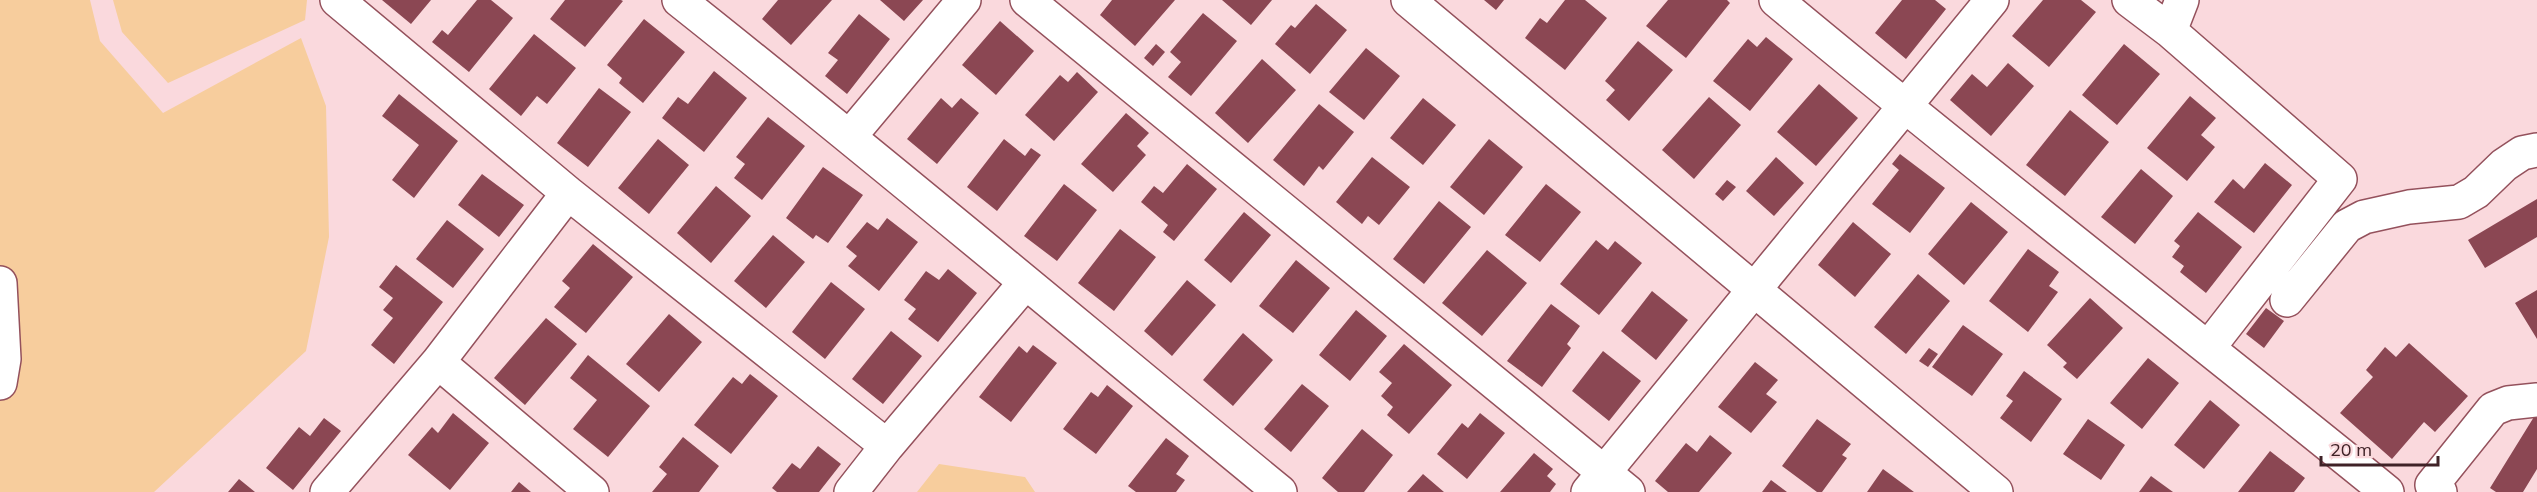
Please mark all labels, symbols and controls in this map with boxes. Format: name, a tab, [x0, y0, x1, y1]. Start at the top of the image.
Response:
scale bar	[2321, 429, 2438, 467]
text: 20 m	[2330, 438, 2372, 461]

